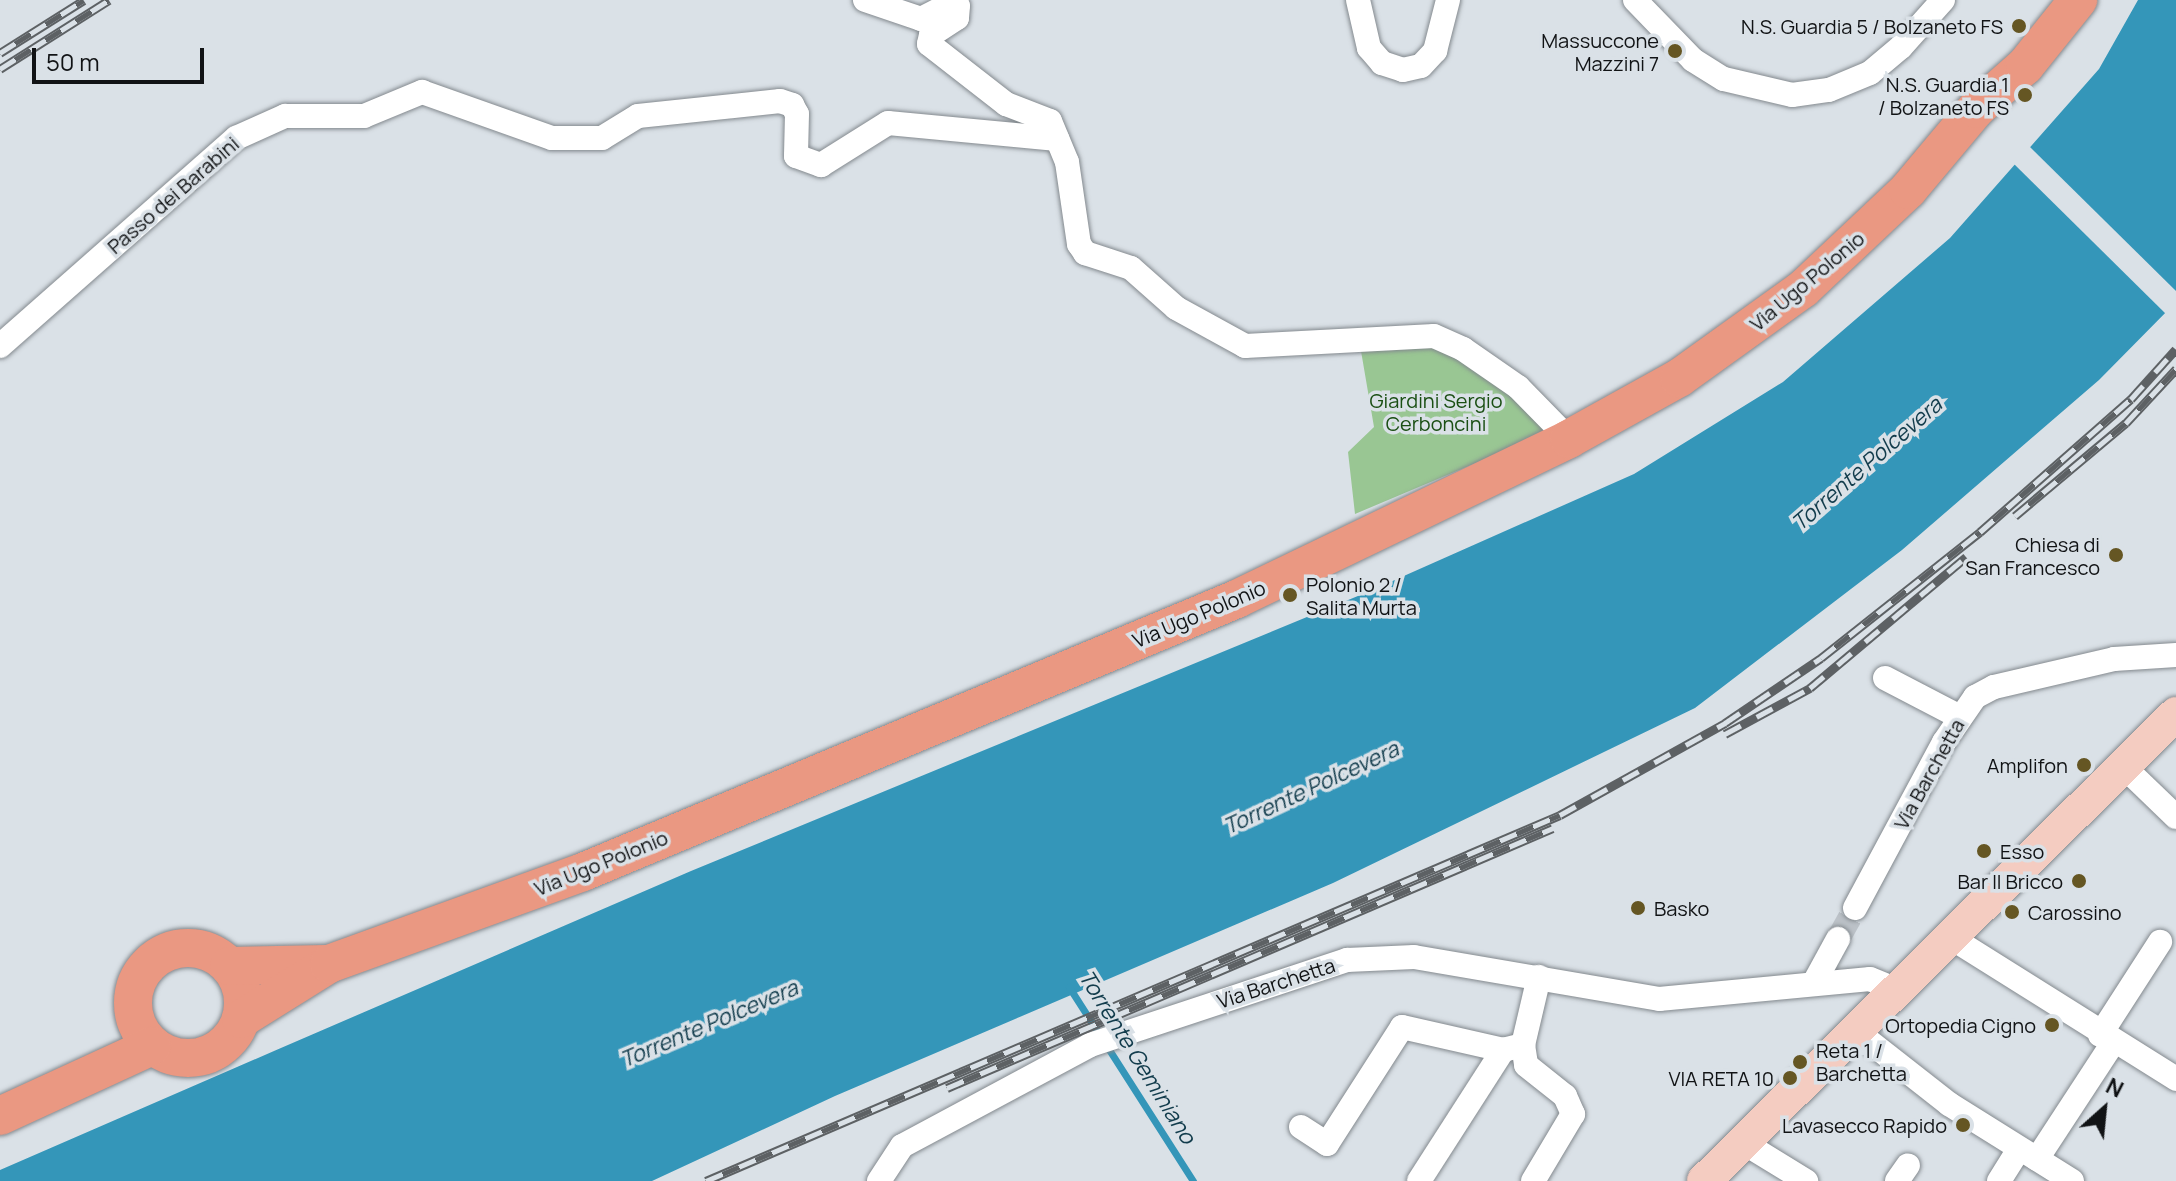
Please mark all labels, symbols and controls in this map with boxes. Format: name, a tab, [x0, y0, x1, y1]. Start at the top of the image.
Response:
place label: N.S. Guardia 5 / Bolzaneto FS	[1741, 14, 2003, 38]
marker: N.S. Guardia 5 / Bolzaneto FS	[2010, 17, 2028, 35]
place label: Massuccone Mazzini 7	[1541, 28, 1659, 75]
scale bar	[36, 32, 208, 82]
marker: Massuccone Mazzini 7	[1666, 42, 1684, 60]
text: 50 m	[46, 45, 100, 78]
place label: N.S. Guardia 1 / Bolzaneto FS	[1878, 72, 2009, 119]
marker: N.S. Guardia 1 / Bolzaneto FS	[2016, 86, 2034, 104]
street label: Passo dei Barabini	[102, 131, 244, 259]
street label: Via Ugo Polonio	[1745, 226, 1869, 336]
park label: Giardini Sergio Cerboncini	[1369, 389, 1503, 436]
water label: Torrente Polcevera	[1787, 392, 1947, 536]
place label: Chiesa di San Francesco	[1965, 532, 2100, 579]
marker: Chiesa di San Francesco	[2107, 546, 2125, 564]
place label: Polonio 2 / Salita Murta	[1306, 572, 1417, 619]
street label: Via Ugo Polonio	[1129, 575, 1269, 653]
marker: Polonio 2 / Salita Murta	[1281, 586, 1299, 604]
street label: Via Barchetta	[1889, 715, 1969, 833]
water label: Torrente Polcevera	[1219, 736, 1403, 840]
place label: Amplifon	[1987, 753, 2068, 777]
marker: Amplifon	[2075, 756, 2093, 774]
street label: Via Ugo Polonio	[531, 825, 671, 901]
place label: Esso	[2000, 839, 2044, 863]
marker: Esso	[1975, 842, 1993, 860]
place label: Bar Il Bricco	[1958, 869, 2063, 893]
marker: Bar Il Bricco	[2070, 872, 2088, 890]
place label: Basko	[1654, 896, 1709, 920]
marker: Basko	[1629, 899, 1647, 917]
place label: Carossino	[2028, 900, 2121, 924]
marker: Carossino	[2003, 903, 2021, 921]
street label: Via Barchetta	[1214, 953, 1338, 1013]
water label: Torrente Geminiano	[1073, 965, 1201, 1149]
water label: Torrente Polcevera	[616, 975, 802, 1073]
place label: Ortopedia Cigno	[1885, 1013, 2036, 1037]
marker: Ortopedia Cigno	[2043, 1016, 2061, 1034]
place label: Reta 1 / Barchetta	[1816, 1038, 1907, 1085]
marker: Reta 1 / Barchetta	[1791, 1053, 1809, 1071]
place label: VIA RETA 10	[1668, 1066, 1774, 1090]
marker: VIA RETA 10	[1781, 1069, 1799, 1087]
north arrow	[2064, 1069, 2144, 1149]
text: N	[2101, 1071, 2129, 1105]
place label: Lavasecco Rapido	[1782, 1113, 1947, 1137]
marker: Lavasecco Rapido	[1954, 1116, 1972, 1134]

